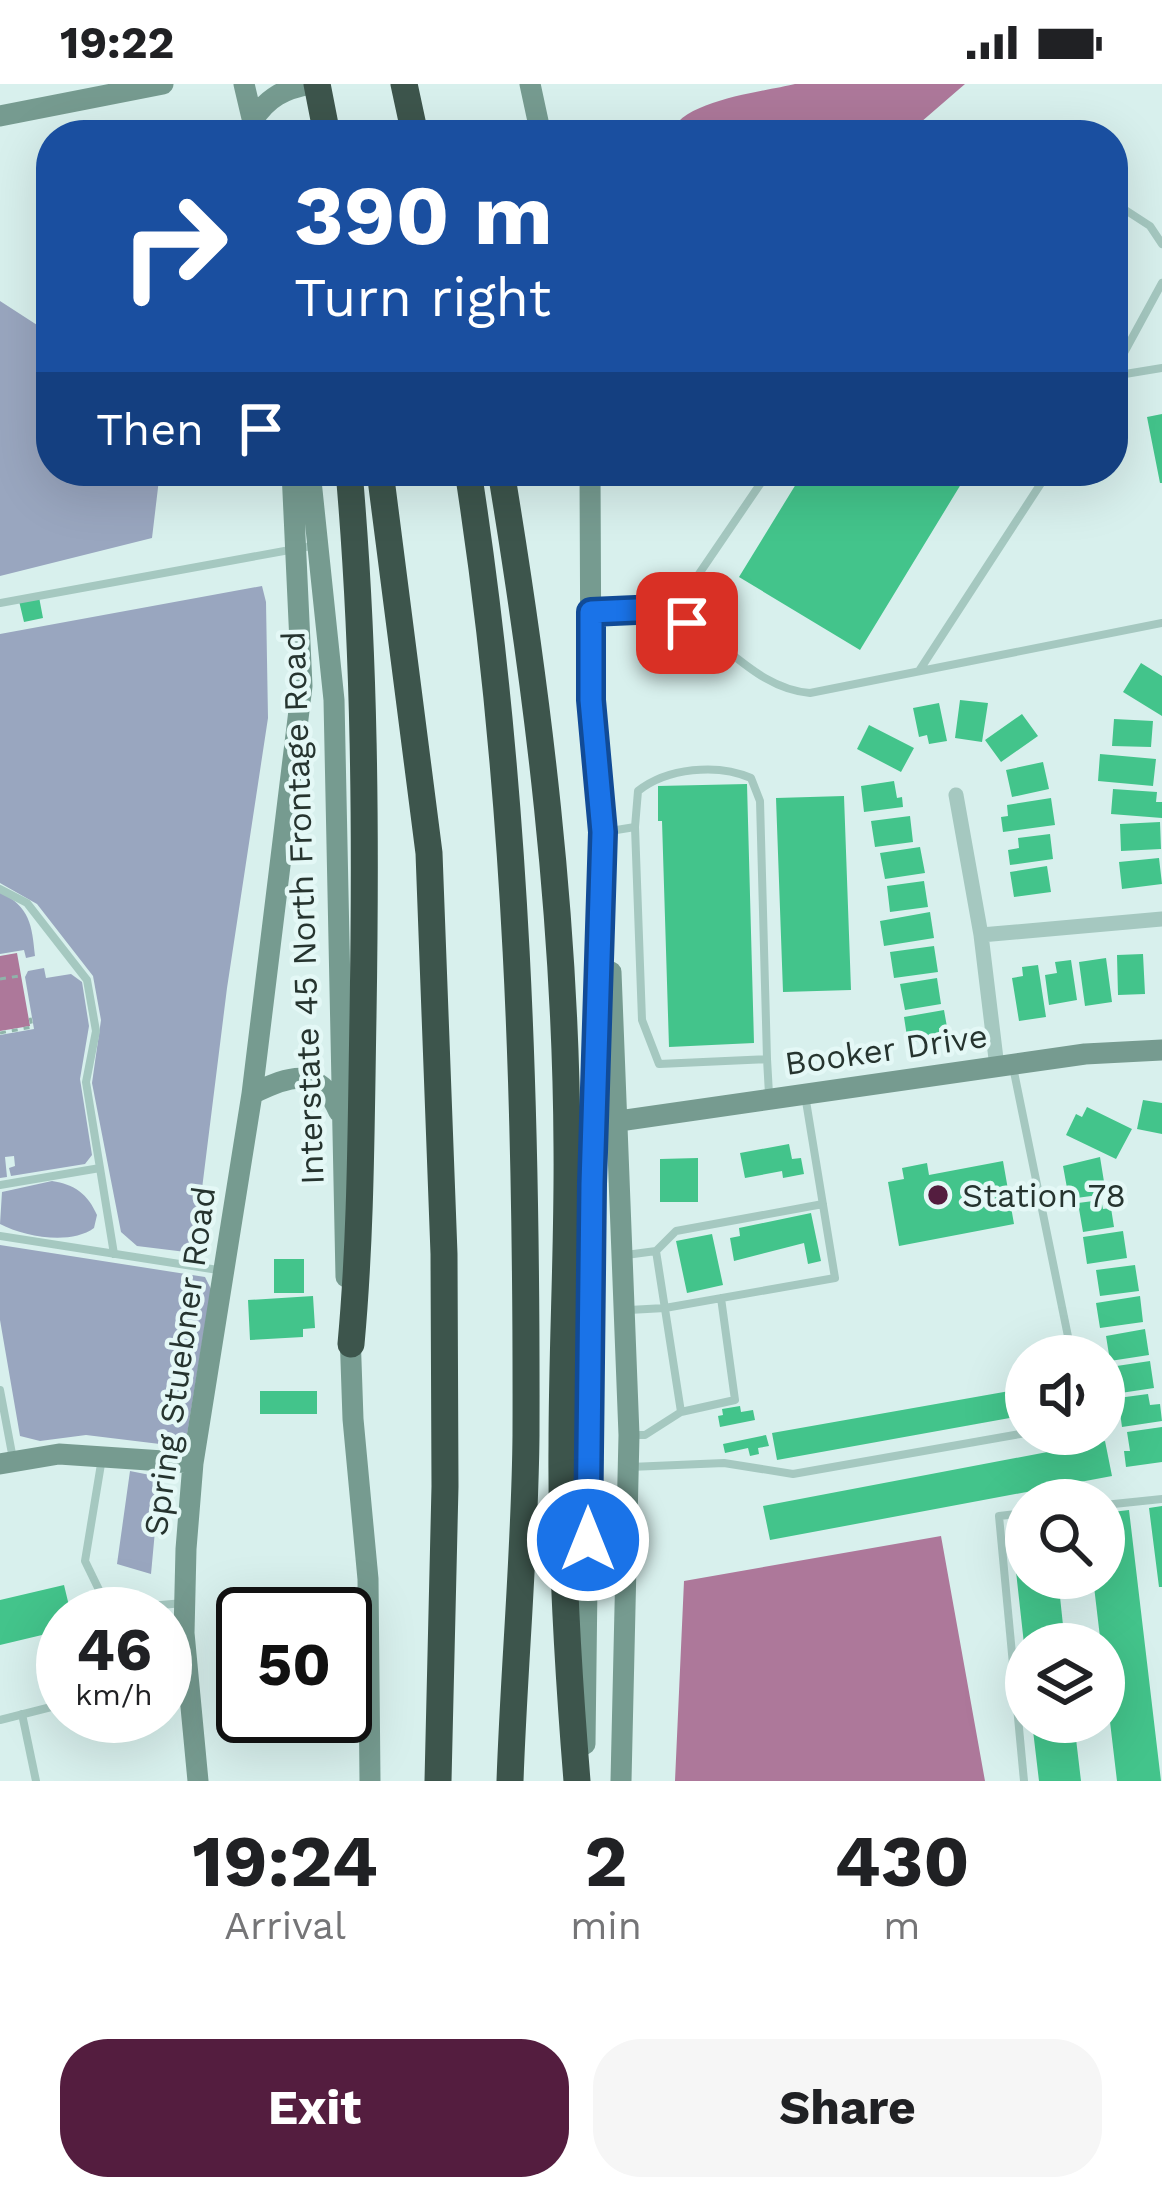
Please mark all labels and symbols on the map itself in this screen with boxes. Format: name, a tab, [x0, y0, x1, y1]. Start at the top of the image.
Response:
pin	[636, 572, 738, 674]
street label: Interstate 45 North Frontage Road	[273, 631, 332, 1185]
street label: Booker Drive	[782, 1016, 990, 1083]
place label: Station 78	[962, 1176, 1126, 1215]
marker: Station 78	[925, 1182, 951, 1208]
street label: Spring Stuebner Road	[136, 1184, 223, 1538]
position arrow	[525, 1477, 651, 1603]
speed limit sign: 50	[216, 1587, 372, 1743]

